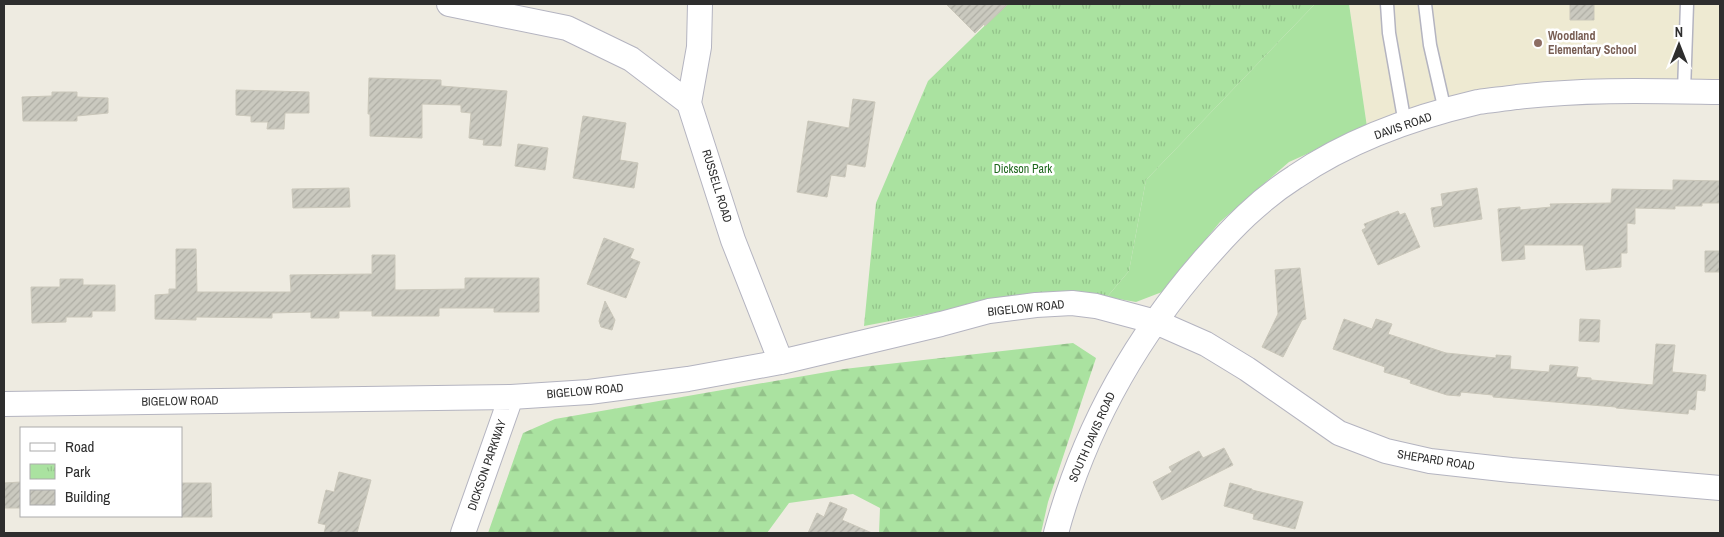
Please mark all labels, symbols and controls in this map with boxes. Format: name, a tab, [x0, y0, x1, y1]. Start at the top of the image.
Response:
north arrow	[1654, 20, 1704, 70]
text: N	[1675, 23, 1683, 41]
place label: Woodland Elementary School	[1548, 28, 1637, 58]
marker: Woodland Elementary School	[1532, 37, 1544, 49]
street label: DAVIS ROAD	[1372, 109, 1434, 143]
street label: RUSSELL ROAD	[698, 147, 736, 225]
park label: Dickson Park	[994, 161, 1052, 177]
street label: BIGELOW ROAD	[987, 296, 1065, 320]
street label: BIGELOW ROAD	[546, 380, 624, 402]
street label: SOUTH DAVIS ROAD	[1065, 389, 1119, 485]
street label: BIGELOW ROAD	[141, 392, 219, 410]
street label: DICKSON PARKWAY	[464, 417, 510, 513]
legend	[20, 427, 182, 517]
text: Road	[65, 436, 94, 457]
street label: SHEPARD ROAD	[1396, 446, 1476, 474]
text: Park	[65, 461, 91, 482]
text: Building	[65, 486, 110, 507]

